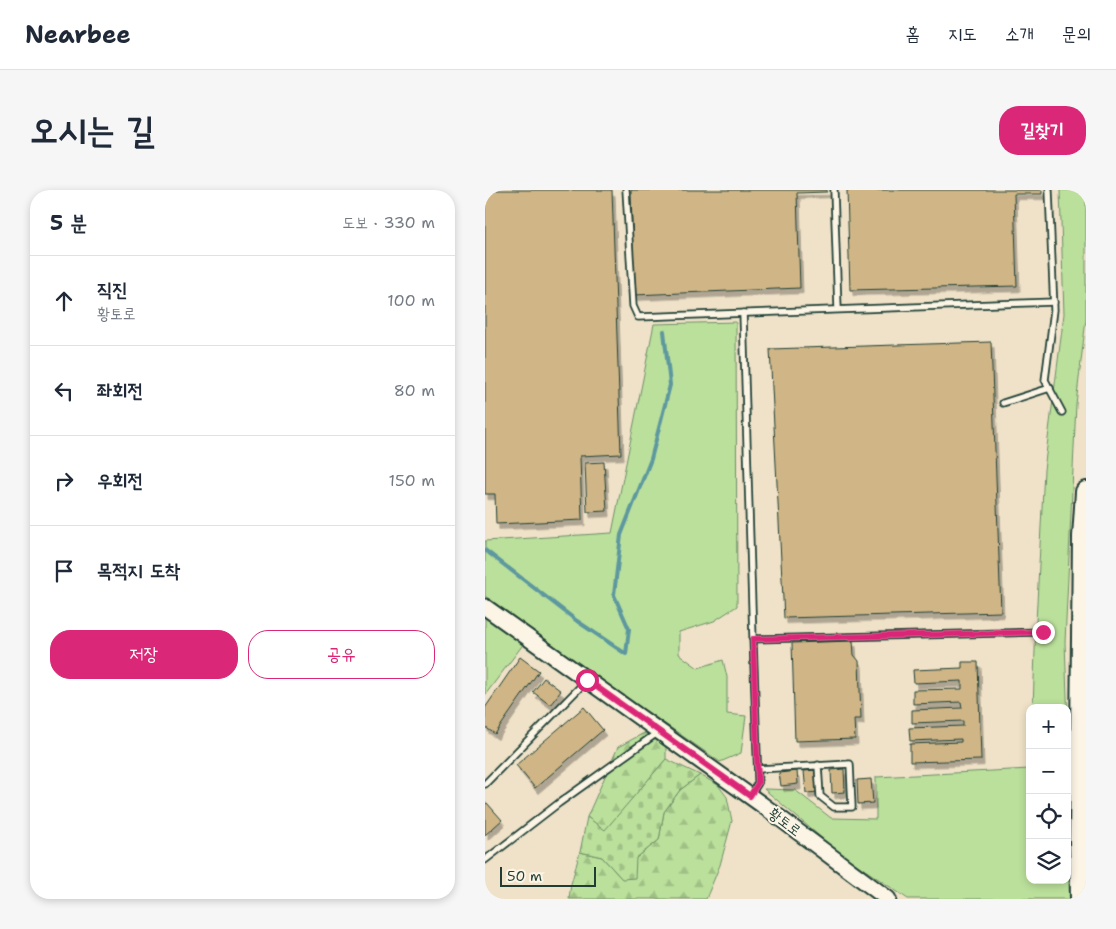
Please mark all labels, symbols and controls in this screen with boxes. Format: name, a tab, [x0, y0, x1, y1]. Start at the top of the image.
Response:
text: Nearbee	[25, 19, 131, 51]
text: 홈	[906, 22, 920, 46]
text: 지도	[948, 22, 977, 46]
text: 소개	[1005, 22, 1034, 46]
text: 문의	[1062, 22, 1091, 46]
text: 오시는 길	[30, 106, 155, 153]
button: 길찾기	[999, 106, 1086, 155]
text: 5 분	[50, 209, 87, 237]
text: 도보 · 330 m	[342, 212, 435, 233]
text: 직진	[97, 277, 128, 302]
icon: ahead	[50, 287, 78, 315]
text: 100 m	[387, 290, 435, 311]
text: 황토로	[97, 303, 136, 324]
icon: left	[50, 377, 78, 405]
text: 좌회전	[97, 378, 143, 403]
text: 80 m	[394, 380, 435, 401]
icon: right	[50, 467, 78, 495]
text: 우회전	[97, 468, 143, 493]
text: 150 m	[388, 470, 435, 491]
icon: arrive	[50, 557, 78, 585]
text: 목적지 도착	[97, 558, 180, 583]
route end	[1032, 621, 1055, 644]
button: 저장	[50, 630, 238, 679]
button: 공유	[248, 630, 435, 679]
route start	[576, 669, 599, 692]
map controls	[1026, 704, 1071, 884]
button: +	[1026, 704, 1071, 749]
button: −	[1026, 749, 1071, 794]
button: locate	[1026, 794, 1071, 839]
street label: 황토로	[765, 803, 805, 841]
button: layers	[1026, 839, 1071, 884]
scale bar	[500, 864, 596, 887]
text: 50 m	[507, 867, 542, 885]

